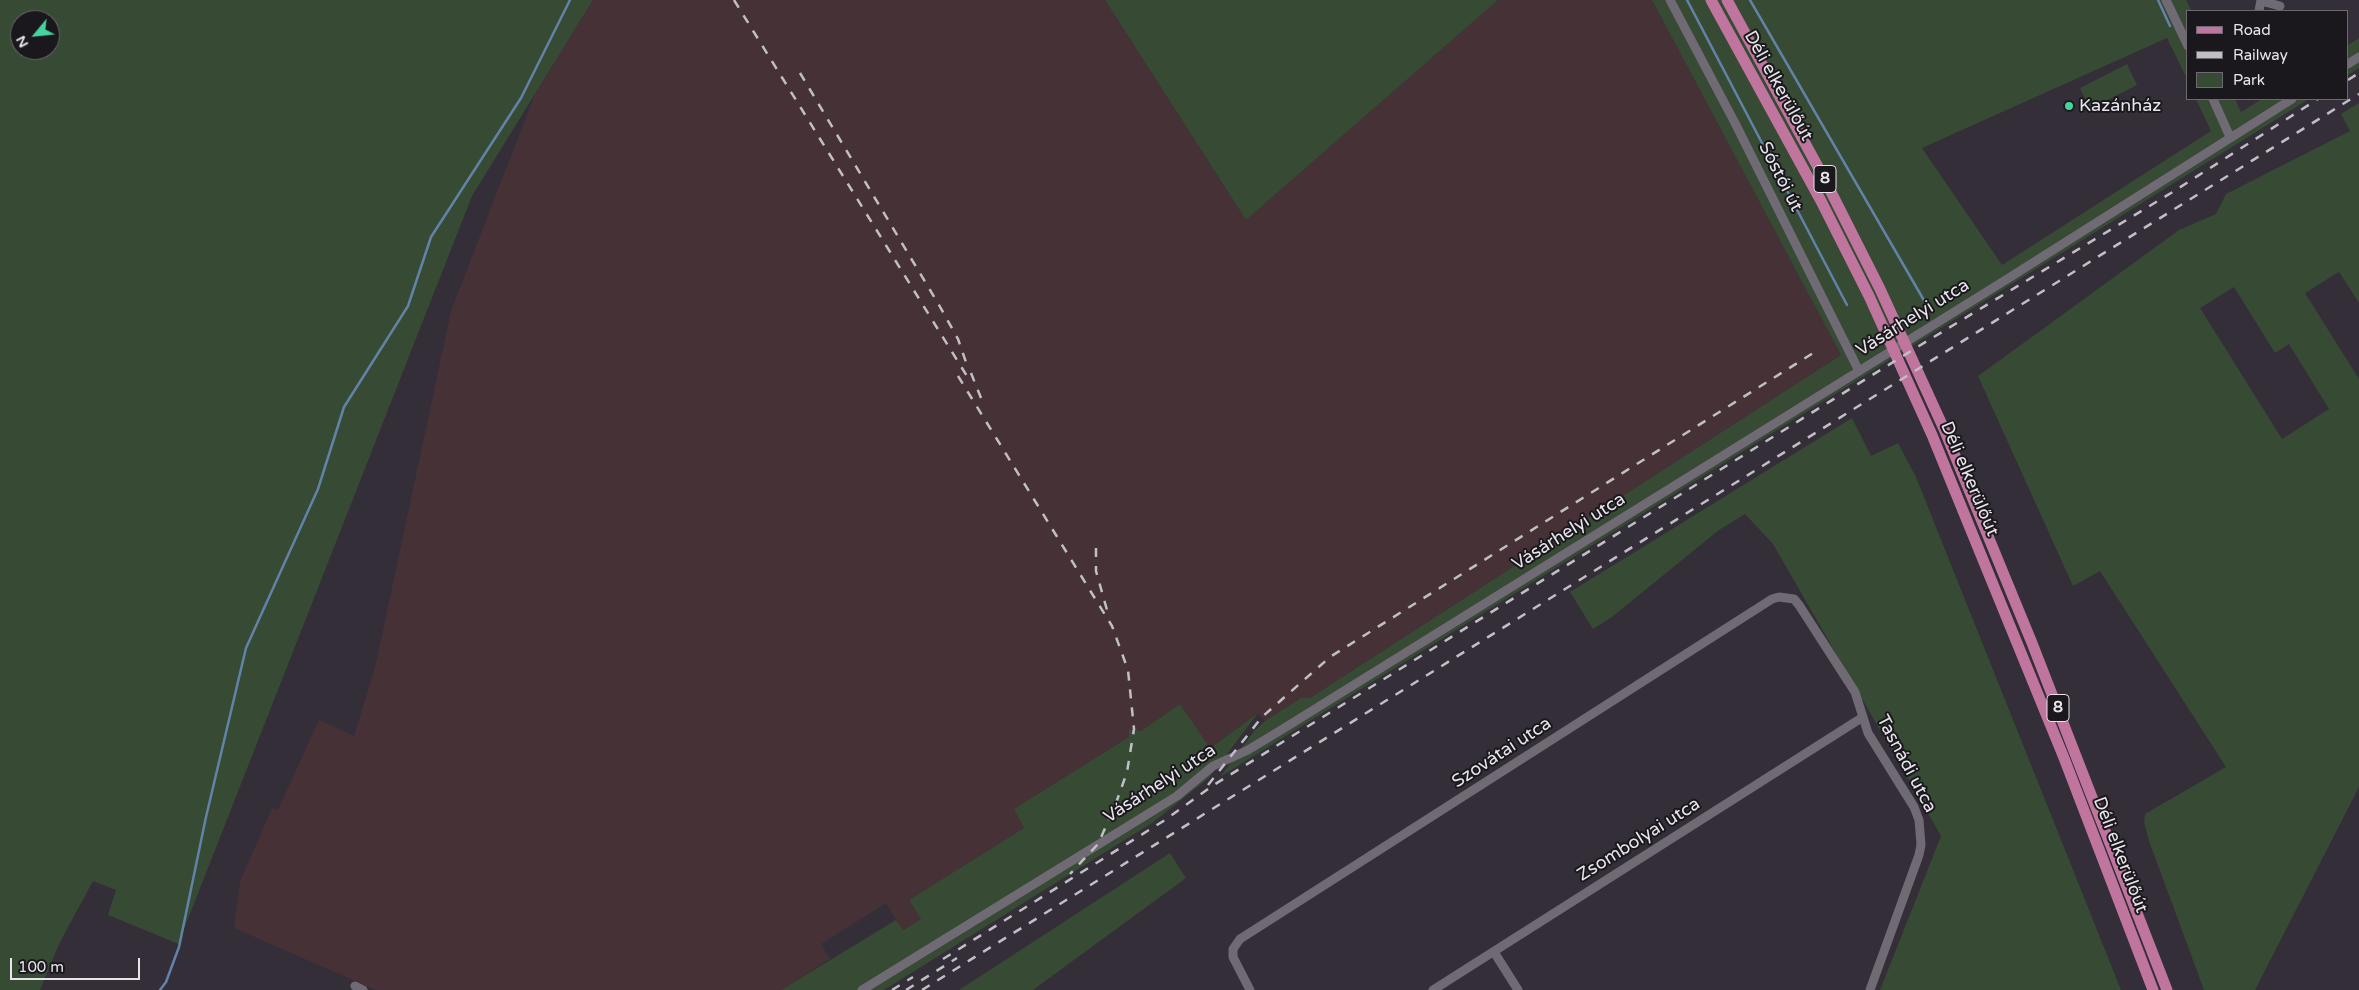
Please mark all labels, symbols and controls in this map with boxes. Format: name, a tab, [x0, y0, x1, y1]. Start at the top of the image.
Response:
north arrow	[10, 10, 60, 60]
legend	[2186, 10, 2349, 100]
text: Road	[2233, 21, 2271, 39]
street label: Déli elkerülőút	[1739, 27, 1817, 145]
text: N	[12, 33, 32, 51]
text: Railway	[2233, 46, 2288, 64]
text: Park	[2233, 71, 2265, 89]
place label: Kazánház	[2079, 95, 2161, 117]
marker: Kazánház	[2063, 100, 2075, 112]
street label: Sóstói út	[1753, 139, 1807, 215]
road number: 8	[1814, 165, 1836, 192]
street label: Vásárhelyi utca	[1853, 275, 1973, 361]
street label: Déli elkerülőút	[1935, 418, 2003, 540]
street label: Vásárhelyi utca	[1509, 489, 1629, 575]
road number: 8	[2047, 694, 2069, 721]
street label: Tasnádi utca	[1871, 712, 1941, 816]
street label: Szovátai utca	[1448, 713, 1556, 793]
street label: Vásárhelyi utca	[1100, 740, 1220, 828]
street label: Zsombolyai utca	[1574, 794, 1704, 886]
street label: Déli elkerülőút	[2088, 794, 2152, 916]
scale bar	[12, 948, 142, 980]
text: 100 m	[18, 958, 64, 976]

